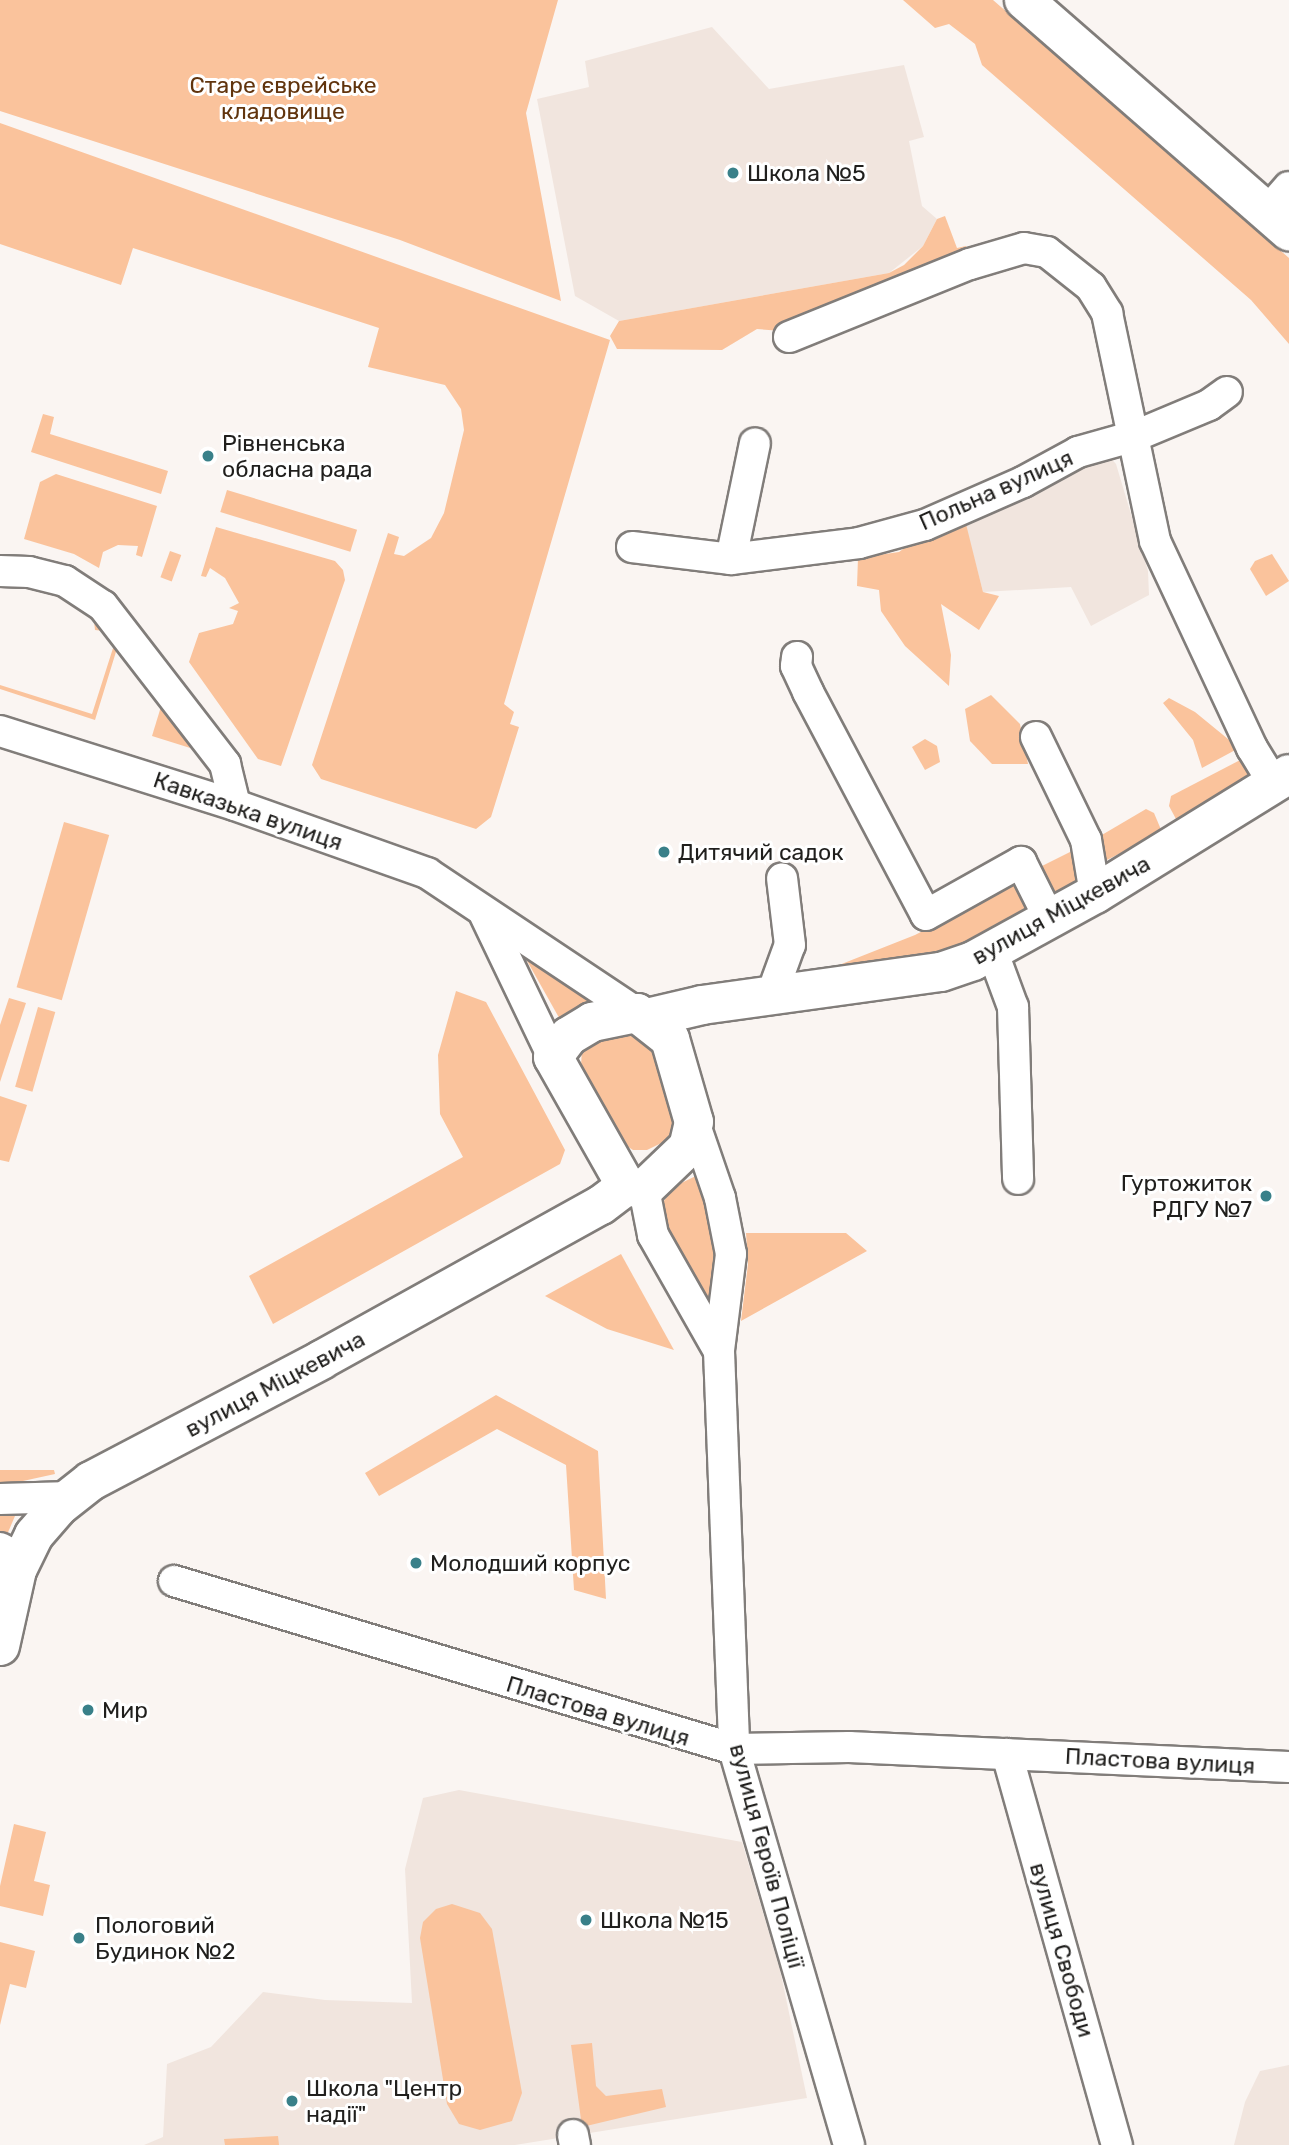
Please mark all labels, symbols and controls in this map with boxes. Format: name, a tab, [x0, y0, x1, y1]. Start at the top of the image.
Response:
park label: Старе єврейське кладовище	[189, 71, 377, 125]
place label: Школа №5	[747, 159, 866, 187]
marker: Школа №5	[725, 165, 741, 181]
place label: Рівненська обласна рада	[222, 429, 373, 483]
street label: Польна вулиця	[915, 444, 1077, 536]
marker: Рівненська обласна рада	[200, 448, 216, 464]
street label: Кавказька вулиця	[150, 766, 346, 856]
place label: Дитячий садок	[678, 838, 844, 866]
marker: Дитячий садок	[656, 844, 672, 860]
street label: вулиця Міцкевича	[967, 850, 1155, 970]
place label: Гуртожиток РДГУ №7	[1121, 1169, 1252, 1223]
marker: Гуртожиток РДГУ №7	[1258, 1188, 1274, 1204]
street label: вулиця Міцкевича	[180, 1325, 370, 1443]
place label: Молодший корпус	[430, 1549, 631, 1577]
marker: Молодший корпус	[408, 1555, 424, 1571]
street label: Пластова вулиця	[503, 1670, 693, 1752]
place label: Мир	[102, 1696, 148, 1724]
marker: Мир	[80, 1702, 96, 1718]
street label: вулиця Героїв Поліції	[724, 1741, 810, 1971]
street label: Пластова вулиця	[1064, 1742, 1256, 1780]
street label: вулиця Свободи	[1024, 1860, 1100, 2040]
place label: Школа №15	[600, 1906, 729, 1934]
place label: Пологовий Будинок №2	[95, 1911, 235, 1965]
marker: Школа №15	[578, 1912, 594, 1928]
marker: Пологовий Будинок №2	[69, 1928, 89, 1948]
place label: Школа "Центр надії"	[306, 2074, 462, 2128]
marker: Школа "Центр надії"	[284, 2093, 300, 2109]

